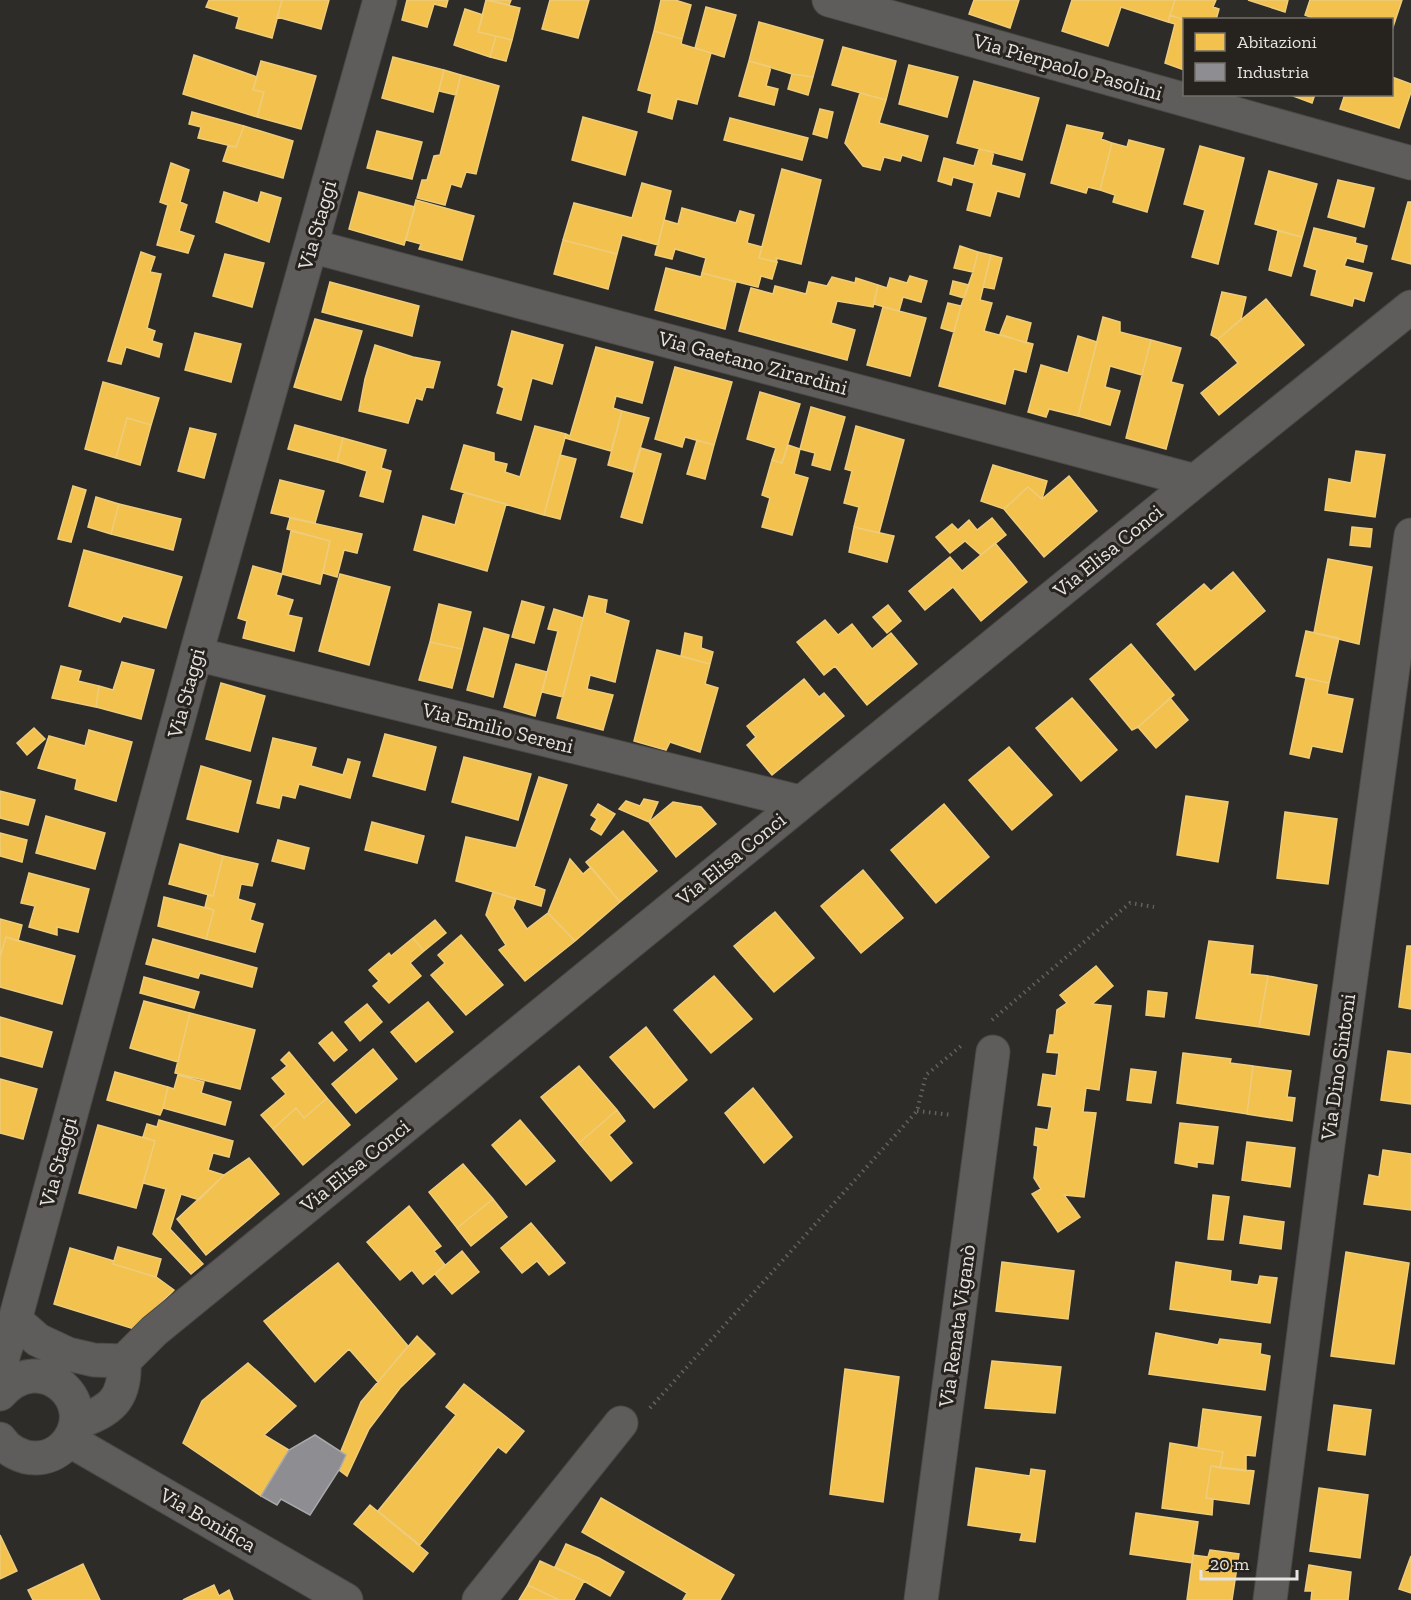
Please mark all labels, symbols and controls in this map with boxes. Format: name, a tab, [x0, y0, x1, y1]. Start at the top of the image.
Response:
legend	[1183, 18, 1393, 96]
street label: Via Pierpaolo Pasolini	[970, 27, 1166, 106]
text: Abitazioni	[1237, 31, 1317, 53]
text: Industria	[1237, 61, 1309, 83]
street label: Via Staggi	[292, 177, 341, 273]
street label: Via Gaetano Zirardini	[655, 325, 851, 400]
street label: Via Elisa Conci	[1047, 499, 1168, 603]
street label: Via Staggi	[161, 645, 210, 742]
street label: Via Emilio Sereni	[419, 696, 576, 758]
street label: Via Elisa Conci	[670, 807, 791, 911]
street label: Via Dino Sintoni	[1315, 992, 1360, 1143]
street label: Via Staggi	[33, 1114, 82, 1211]
street label: Via Elisa Conci	[294, 1114, 415, 1218]
street label: Via Renata Viganò	[933, 1243, 980, 1410]
street label: Via Bonifica	[155, 1481, 261, 1557]
scale bar	[1201, 1543, 1297, 1581]
text: 20 m	[1210, 1553, 1250, 1575]

